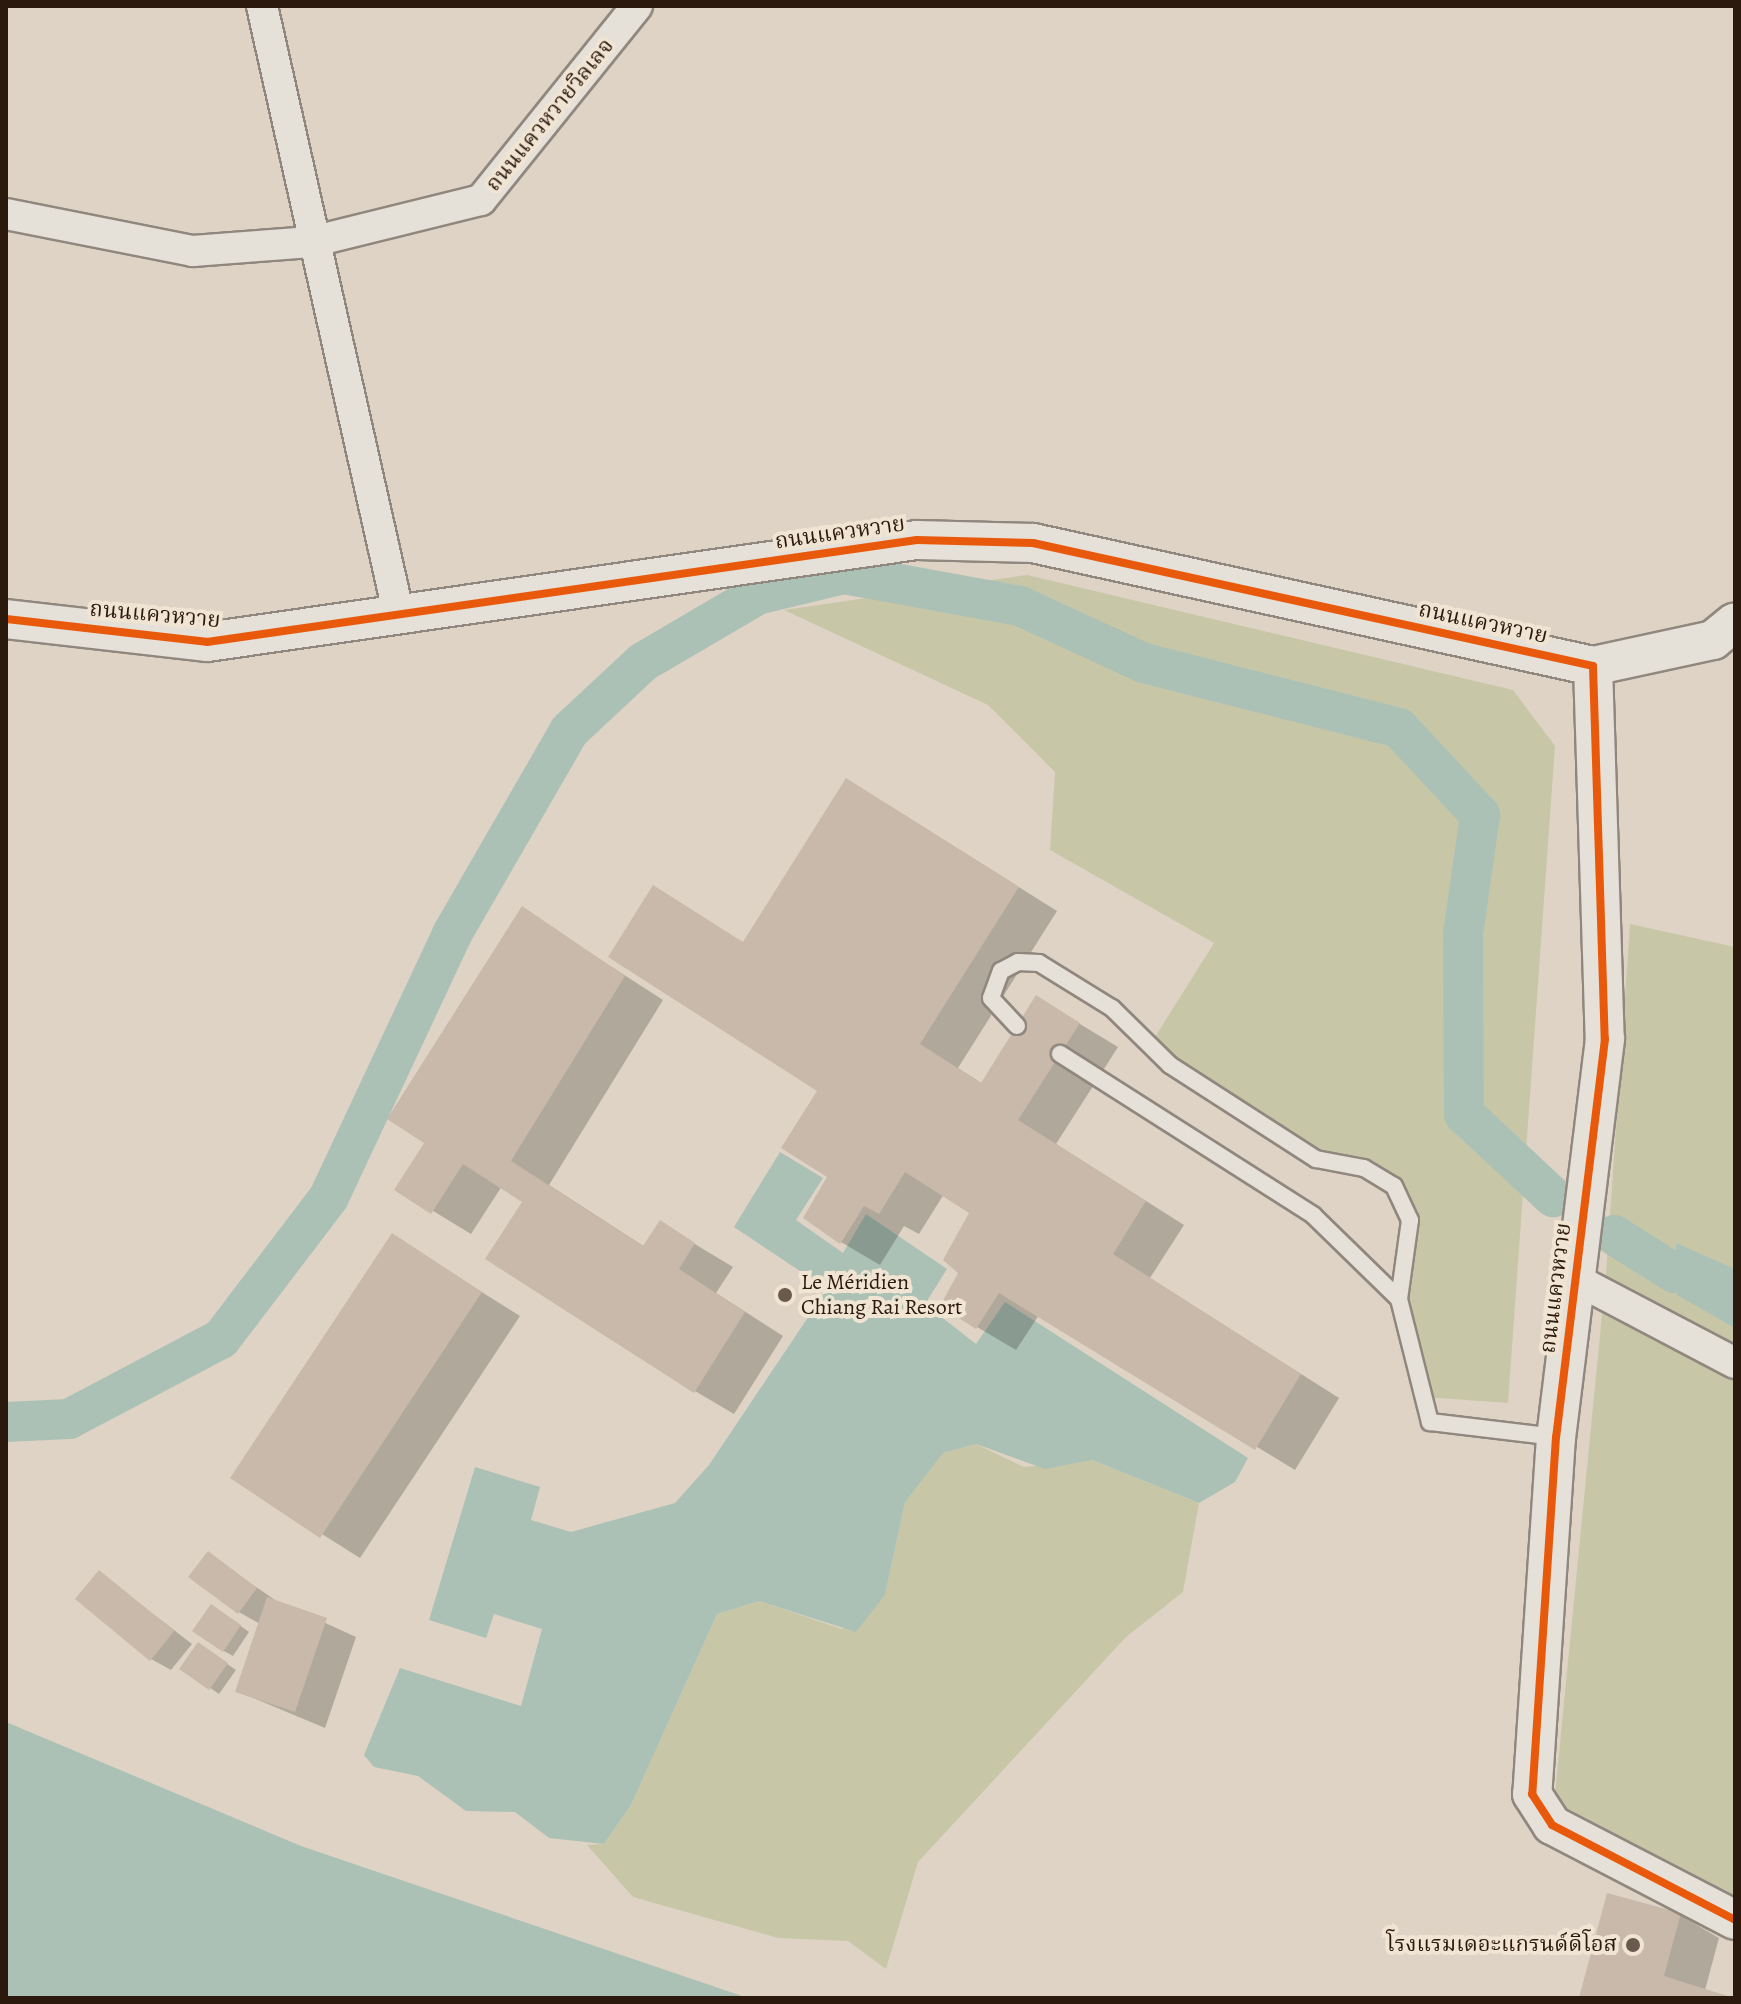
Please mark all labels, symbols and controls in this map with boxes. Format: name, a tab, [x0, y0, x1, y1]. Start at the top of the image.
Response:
street label: ถนนแควหวายวิลเลจ	[480, 33, 620, 197]
street label: ถนนแควหวาย	[773, 511, 907, 555]
street label: ถนนแควหวาย	[88, 596, 222, 634]
street label: ถนนแควหวาย	[1416, 596, 1550, 650]
street label: ถนนแควหวาย	[1535, 1221, 1577, 1355]
place label: Le Méridien Chiang Rai Resort	[801, 1269, 962, 1320]
marker: Le Méridien Chiang Rai Resort	[776, 1286, 794, 1304]
place label: โรงแรมเดอะแกรนด์ดิโอส	[1386, 1932, 1617, 1958]
marker: โรงแรมเดอะแกรนด์ดิโอส	[1624, 1936, 1642, 1954]

